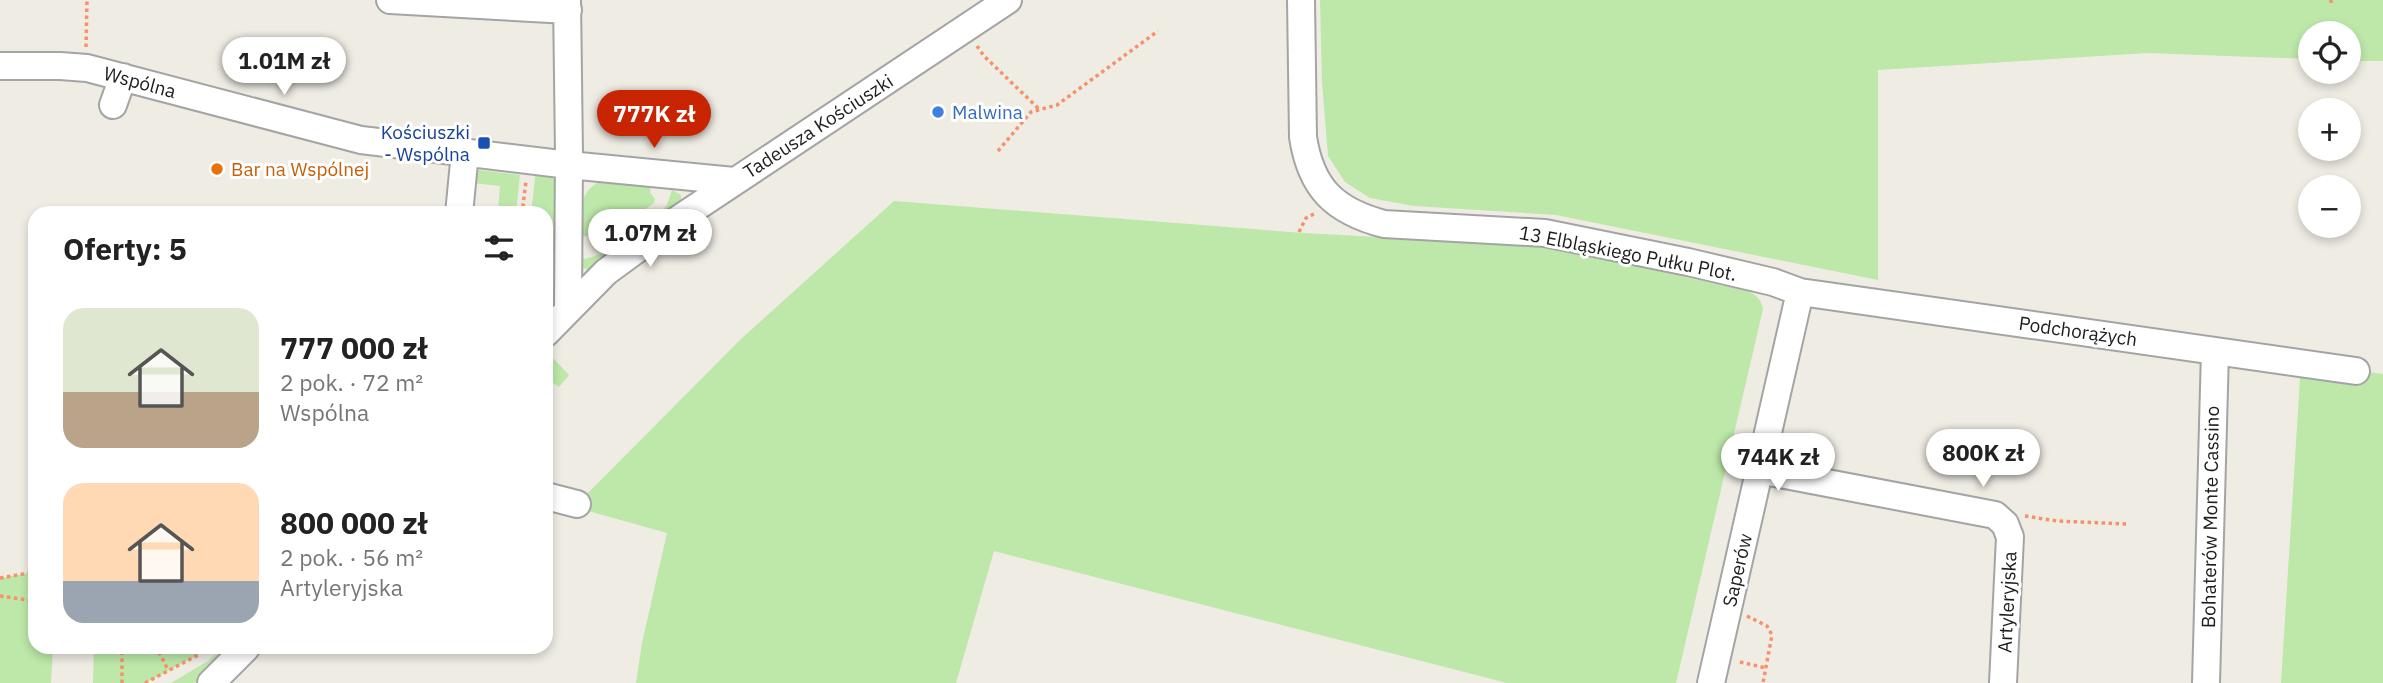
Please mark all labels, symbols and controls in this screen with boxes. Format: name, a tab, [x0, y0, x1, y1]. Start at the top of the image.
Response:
map controls	[2298, 21, 2361, 238]
button: locate	[2298, 21, 2361, 84]
pin: 1.01M zł	[212, 38, 356, 97]
text: 1.01M zł	[238, 45, 330, 75]
street label: Wspólna	[101, 61, 179, 103]
street label: Tadeusza Kościuszki	[739, 69, 897, 183]
pin: 777K zł	[589, 90, 719, 150]
text: 777K zł	[613, 98, 695, 128]
button: +	[2298, 98, 2361, 161]
place label: Malwina	[952, 100, 1023, 124]
marker: Malwina	[930, 104, 946, 120]
place label: Kościuszki - Wspólna	[381, 120, 470, 166]
marker: Kościuszki - Wspólna	[476, 135, 492, 151]
place label: Bar na Wspólnej	[231, 157, 369, 181]
marker: Bar na Wspólnej	[209, 161, 225, 177]
button: −	[2298, 175, 2361, 238]
pin: 1.07M zł	[578, 210, 722, 269]
text: 1.07M zł	[604, 217, 696, 247]
street label: 13 Elbląskiego Pułku Plot.	[1517, 220, 1739, 286]
text: Oferty: 5	[63, 229, 187, 268]
icon: filters	[480, 229, 518, 267]
street label: Podchorążych	[2017, 311, 2139, 351]
text: 777 000 zł	[280, 328, 427, 367]
icon: home	[119, 336, 203, 420]
text: 2 pok. · 72 m²	[280, 367, 423, 397]
text: Wspólna	[280, 397, 369, 427]
street label: Bohaterów Monte Cassino	[2196, 406, 2224, 628]
pin: 800K zł	[1918, 430, 2048, 489]
pin: 744K zł	[1713, 434, 1843, 493]
text: 800K zł	[1942, 437, 2024, 467]
text: 744K zł	[1737, 441, 1819, 471]
text: 800 000 zł	[280, 503, 427, 542]
icon: home	[119, 511, 203, 595]
street label: Saperów	[1717, 531, 1757, 609]
text: 2 pok. · 56 m²	[280, 542, 423, 572]
street label: Artyleryjska	[1992, 551, 2022, 653]
text: Artyleryjska	[280, 572, 403, 602]

